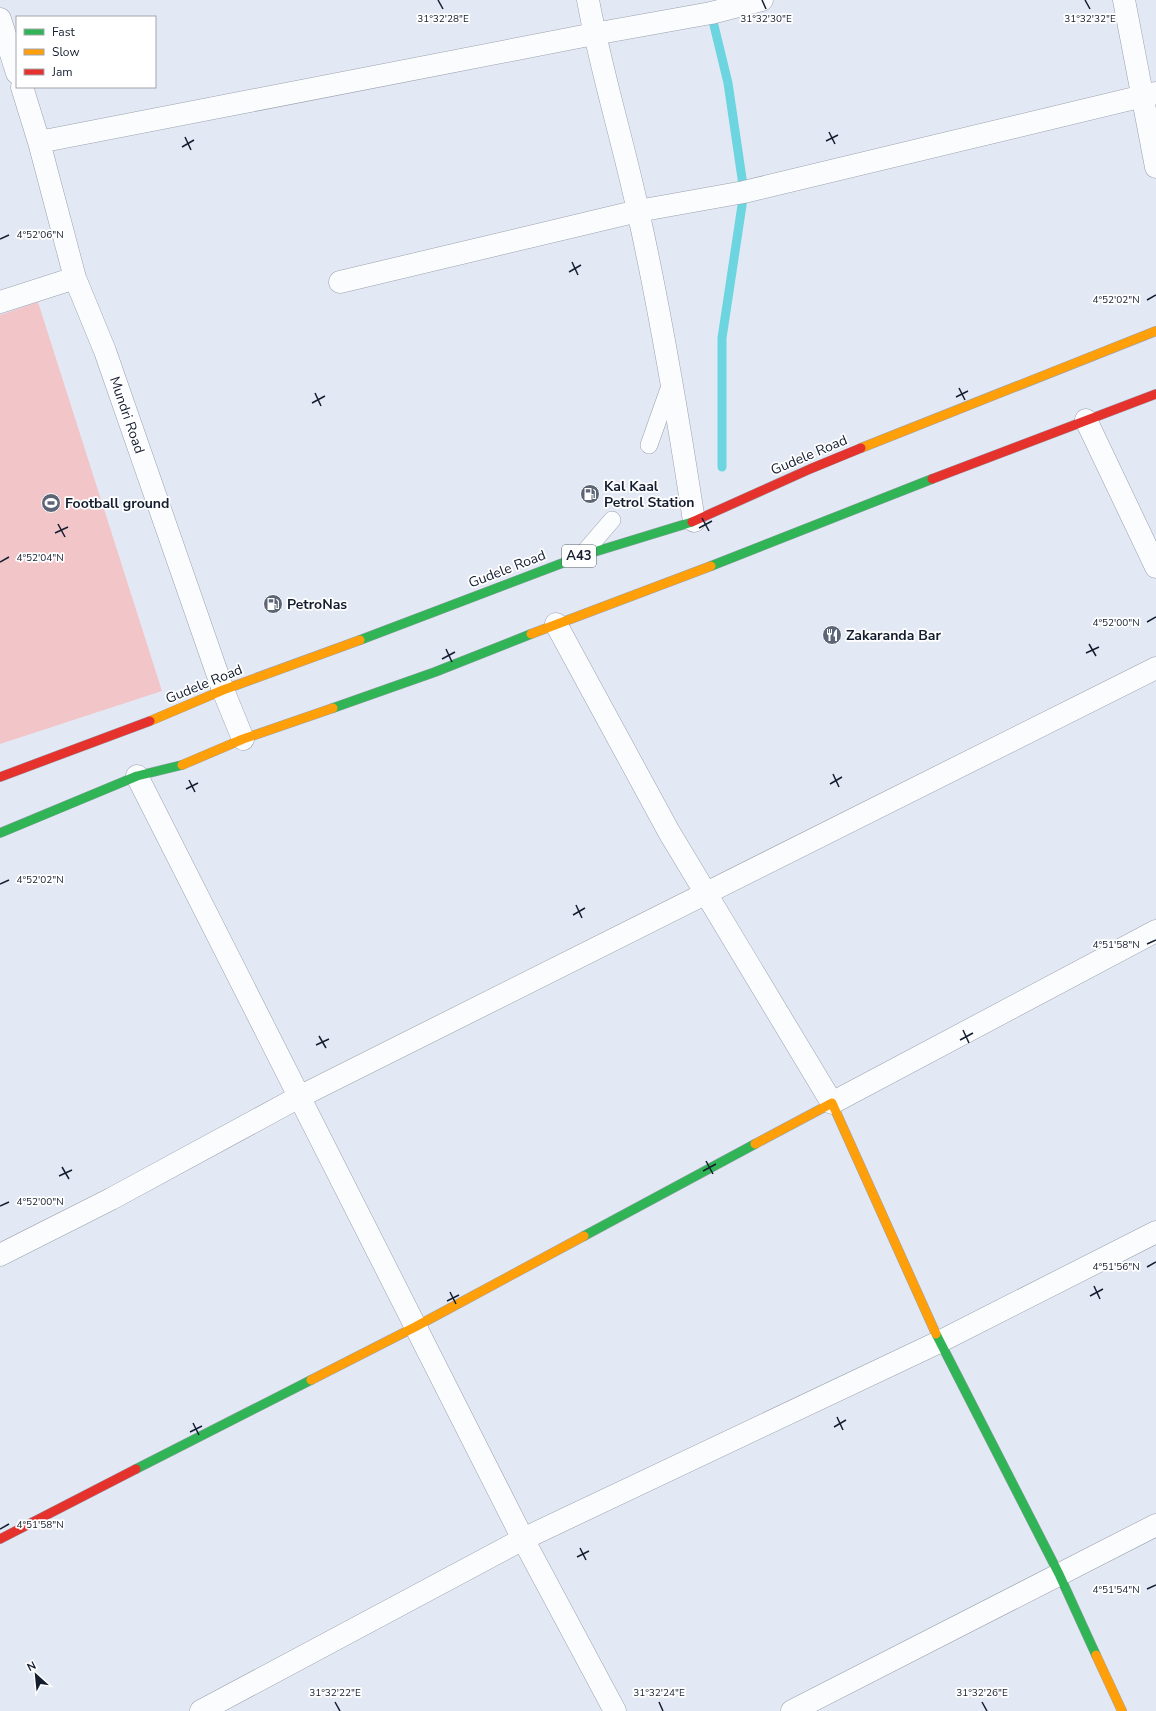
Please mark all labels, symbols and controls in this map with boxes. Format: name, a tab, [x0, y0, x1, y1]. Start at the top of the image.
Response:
text: 31°32'28"E	[417, 12, 469, 26]
text: 31°32'30"E	[740, 12, 792, 26]
text: 31°32'32"E	[1064, 12, 1116, 26]
legend	[16, 16, 156, 88]
text: Fast	[52, 24, 75, 40]
text: Slow	[52, 44, 80, 60]
text: Jam	[51, 64, 73, 80]
text: 4°52'06"N	[16, 228, 64, 242]
text: 4°52'02"N	[1092, 293, 1140, 307]
street label: Mundri Road	[105, 374, 149, 456]
street label: Gudele Road	[768, 430, 850, 480]
place label: Kal Kaal Petrol Station	[604, 477, 694, 512]
fuel station icon: Kal Kaal Petrol Station	[579, 483, 601, 505]
sports icon: Football ground	[40, 492, 62, 514]
place label: Football ground	[65, 494, 169, 513]
road number: A43	[562, 545, 596, 567]
street label: Gudele Road	[466, 546, 548, 592]
text: 4°52'04"N	[16, 551, 64, 565]
fuel station icon: PetroNas	[262, 593, 284, 615]
place label: PetroNas	[287, 595, 347, 614]
text: 4°52'00"N	[1092, 616, 1140, 630]
restaurant icon: Zakaranda Bar	[821, 624, 843, 646]
place label: Zakaranda Bar	[846, 626, 941, 645]
street label: Gudele Road	[163, 660, 245, 708]
text: 4°52'02"N	[16, 873, 64, 887]
text: 4°51'58"N	[1092, 938, 1140, 952]
text: 4°52'00"N	[16, 1195, 64, 1209]
text: 4°51'56"N	[1092, 1260, 1140, 1274]
text: 4°51'58"N	[16, 1518, 64, 1532]
text: 4°51'54"N	[1092, 1583, 1140, 1597]
north arrow	[16, 1655, 56, 1695]
text: N	[25, 1658, 39, 1675]
text: 31°32'22"E	[309, 1686, 361, 1700]
text: 31°32'24"E	[633, 1686, 685, 1700]
text: 31°32'26"E	[956, 1686, 1008, 1700]

